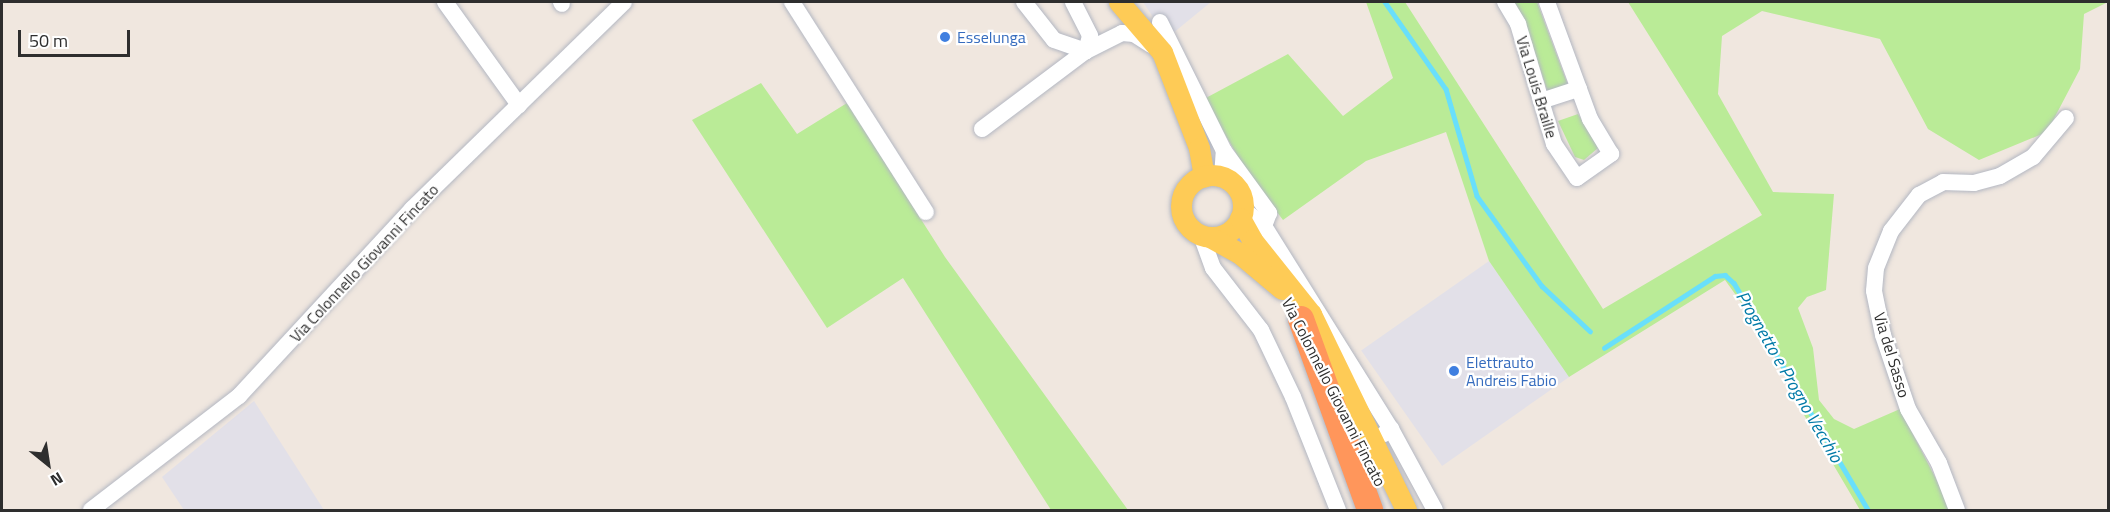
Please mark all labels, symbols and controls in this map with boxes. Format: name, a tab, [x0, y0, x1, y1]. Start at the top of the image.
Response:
scale bar	[21, 18, 134, 56]
text: 50 m	[29, 27, 68, 54]
place label: Esselunga	[957, 27, 1026, 47]
marker: Esselunga	[938, 30, 952, 44]
street label: Via Louis Braille	[1512, 34, 1562, 140]
street label: Via Colonnello Giovanni Fincato	[286, 180, 442, 346]
water label: Prognetto e Progno Vecchio	[1731, 287, 1847, 467]
street label: Via Colonnello Giovanni Fincato	[1278, 294, 1390, 490]
street label: Via del Sasso	[1870, 310, 1914, 400]
place label: Elettrauto Andreis Fabio	[1466, 352, 1557, 390]
marker: Elettrauto Andreis Fabio	[1447, 364, 1461, 378]
north arrow	[18, 434, 78, 494]
text: N	[46, 466, 68, 493]

